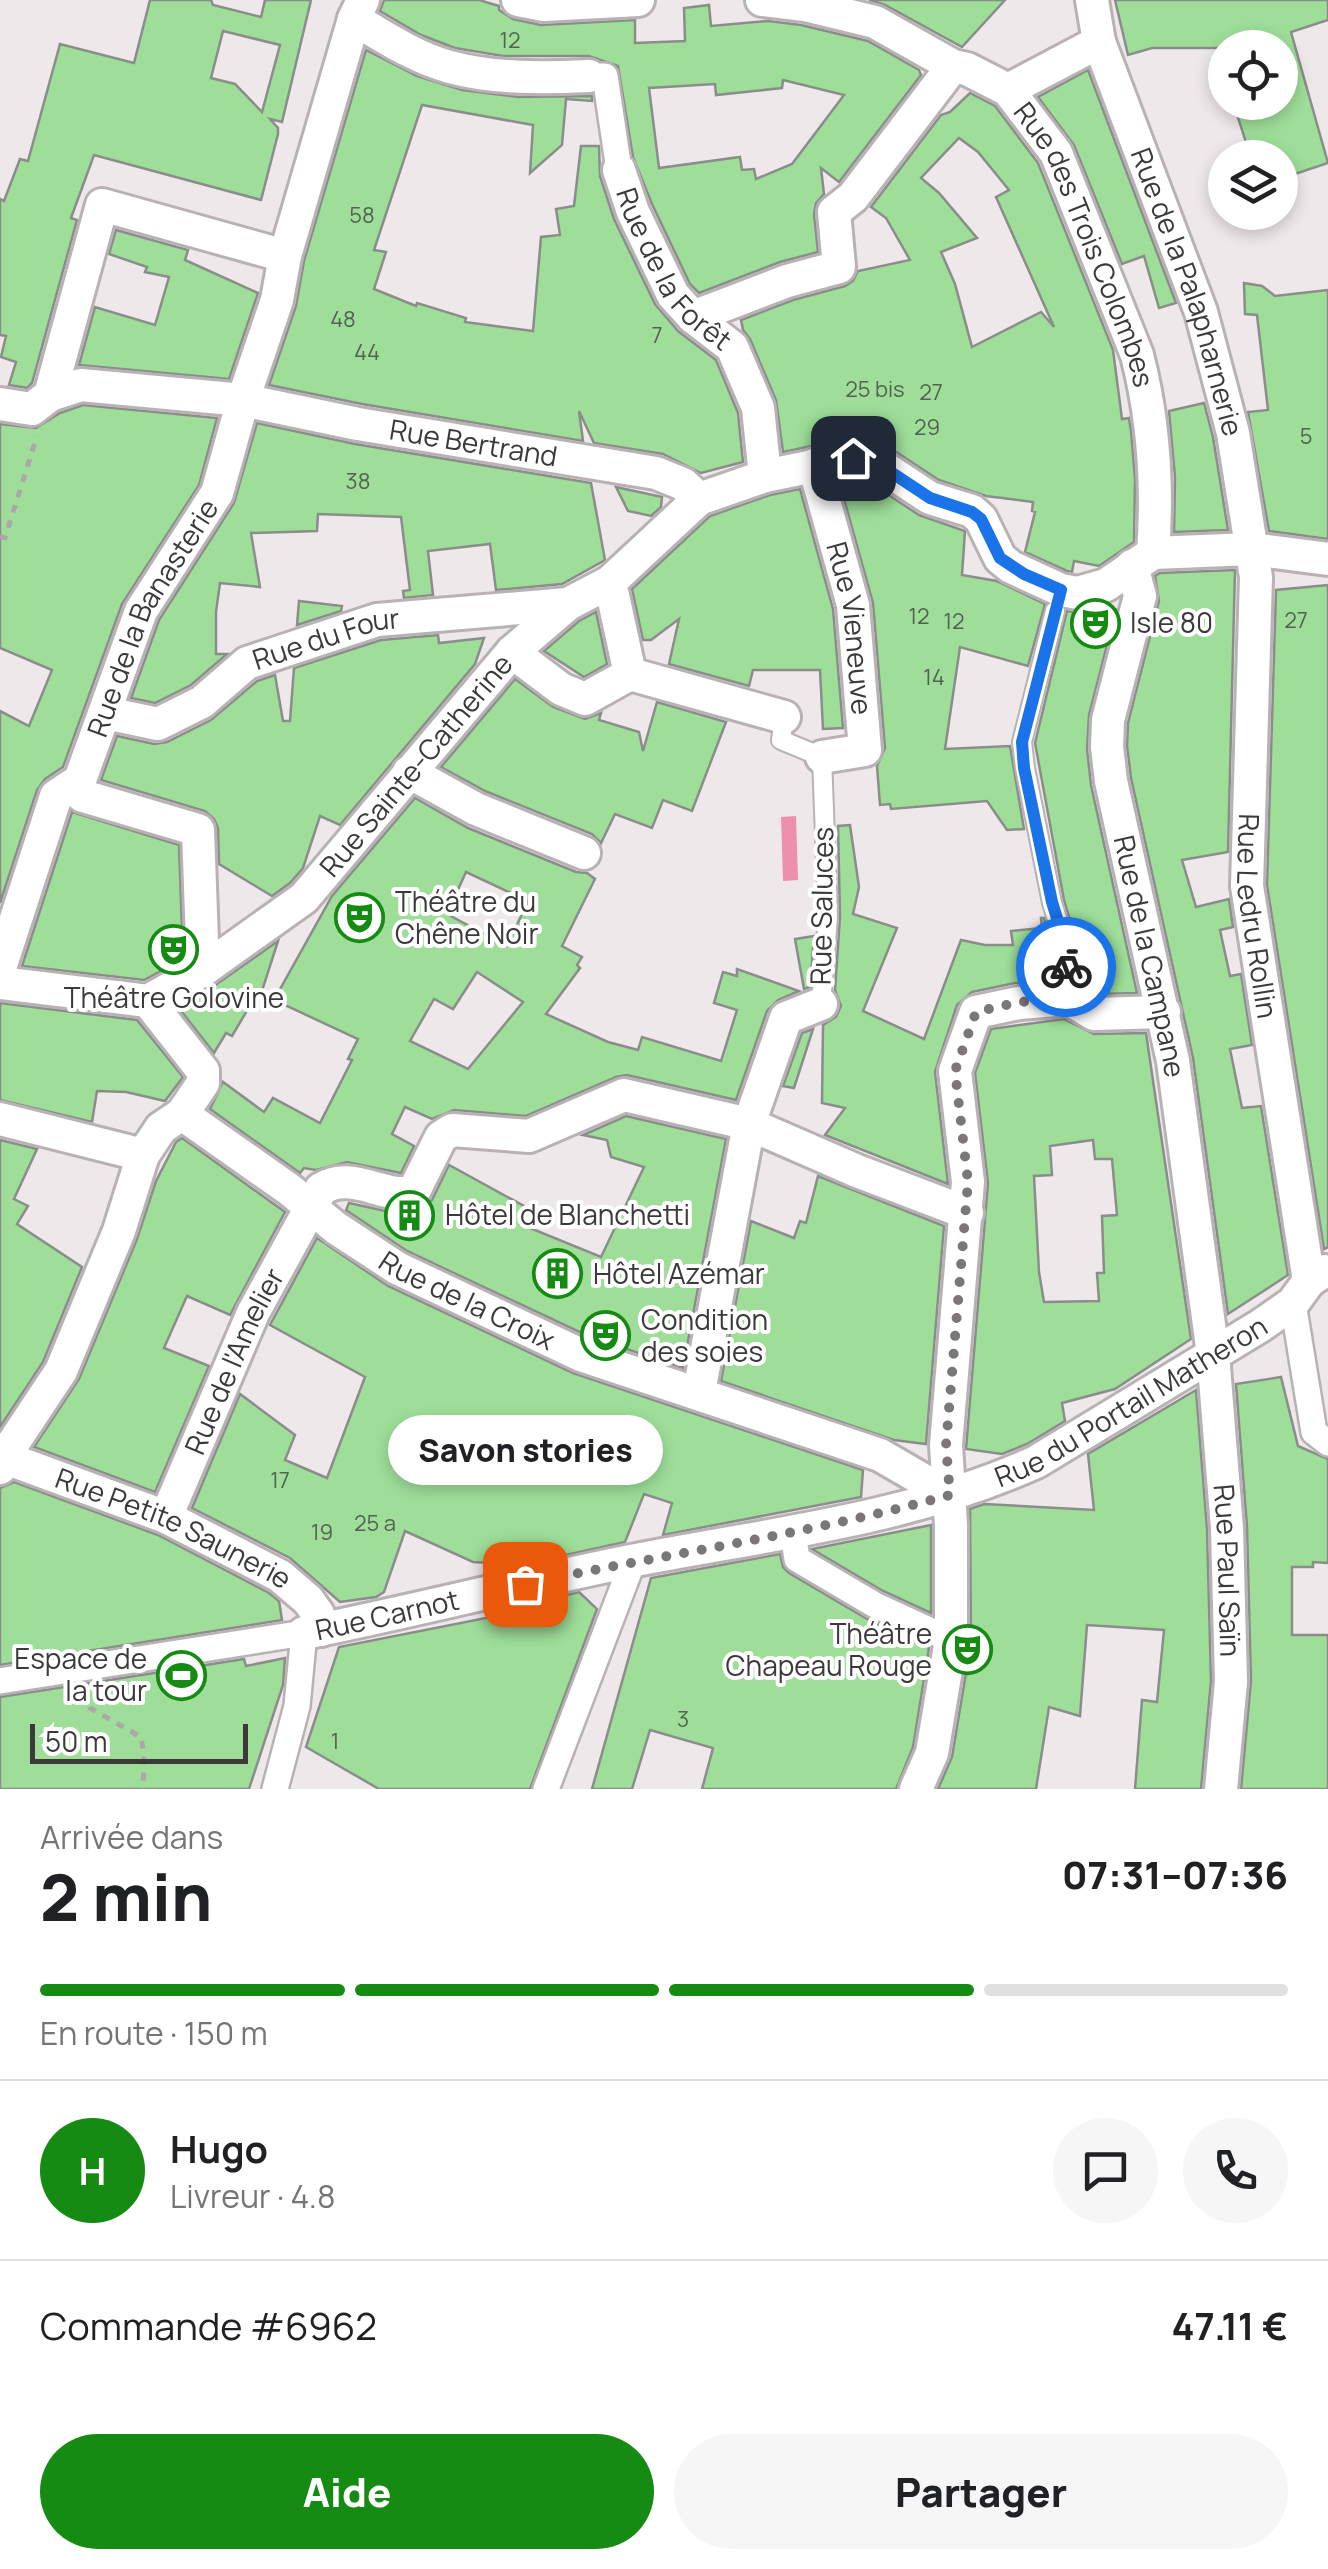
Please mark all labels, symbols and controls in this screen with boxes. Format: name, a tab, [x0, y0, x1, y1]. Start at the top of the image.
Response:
house number: 12	[499, 25, 521, 55]
map controls	[1208, 30, 1298, 230]
button: locate	[1208, 30, 1298, 120]
street label: Rue des Trois Colombes	[1006, 94, 1164, 390]
button: layers	[1208, 140, 1298, 230]
street label: Rue de la Palapharnerie	[1123, 142, 1253, 440]
street label: Rue de la Forêt	[608, 182, 740, 358]
house number: 58	[349, 200, 375, 230]
house number: 48	[330, 304, 356, 334]
house number: 7	[651, 320, 663, 350]
house number: 44	[354, 337, 380, 367]
house number: 25 bis	[845, 374, 905, 404]
house number: 27	[919, 377, 943, 407]
street label: Rue Bertrand	[387, 410, 560, 474]
house number: 29	[914, 412, 940, 442]
pin	[811, 416, 896, 501]
house number: 5	[1300, 421, 1312, 451]
icon: home	[826, 431, 881, 486]
house number: 38	[346, 466, 370, 496]
street label: Rue de la Banasterie	[77, 491, 226, 742]
street label: Rue Vieneuve	[818, 537, 882, 716]
theatre icon: Isle 80	[1069, 597, 1121, 649]
street label: Rue du Four	[247, 598, 401, 678]
house number: 12	[908, 601, 930, 631]
place label: Isle 80	[1130, 603, 1213, 641]
house number: 27	[1284, 605, 1308, 635]
house number: 12	[943, 606, 965, 636]
street label: Rue Sainte-Catherine	[310, 645, 520, 884]
house number: 14	[923, 662, 945, 692]
street label: Rue Ledru Rollin	[1229, 813, 1288, 1021]
street label: Rue Saluces	[801, 826, 841, 985]
street label: Rue de la Campane	[1106, 831, 1195, 1080]
place label: Théâtre du Chêne Noir	[395, 882, 538, 952]
theatre icon: Théâtre du Chêne Noir	[334, 892, 386, 944]
courier	[1016, 917, 1116, 1017]
theatre icon: Théâtre Golovine	[148, 924, 200, 976]
icon: bike	[1039, 940, 1094, 995]
place label: Théâtre Golovine	[64, 978, 284, 1016]
building icon: Hôtel de Blanchetti	[384, 1189, 436, 1241]
place label: Hôtel de Blanchetti	[445, 1195, 690, 1233]
street label: Rue de la Croix	[372, 1241, 562, 1358]
building icon: Hôtel Azémar	[532, 1248, 584, 1300]
place label: Hôtel Azémar	[593, 1254, 765, 1292]
street label: Rue de l'Amelier	[175, 1261, 292, 1460]
place label: Condition des soies	[641, 1300, 768, 1370]
street label: Rue du Portail Matheron	[989, 1306, 1274, 1495]
theatre icon: Condition des soies	[580, 1310, 632, 1362]
callout: Savon stories	[388, 1414, 662, 1484]
text: Savon stories	[418, 1428, 633, 1472]
street label: Rue Petite Saunerie	[50, 1458, 301, 1596]
house number: 17	[270, 1465, 290, 1495]
street label: Rue Paul Saïn	[1206, 1483, 1250, 1657]
house number: 25 a	[354, 1508, 396, 1538]
house number: 19	[311, 1517, 333, 1547]
pin	[483, 1542, 568, 1627]
icon: bag	[498, 1557, 553, 1612]
street label: Rue Carnot	[312, 1580, 463, 1648]
place label: Théâtre Chapeau Rouge	[726, 1614, 932, 1684]
theatre icon: Théâtre Chapeau Rouge	[941, 1624, 993, 1676]
place label: Espace de la tour	[14, 1639, 147, 1709]
sports icon: Espace de la tour	[156, 1649, 208, 1701]
house number: 3	[677, 1704, 689, 1734]
scale bar	[30, 1719, 248, 1763]
text: 50 m	[45, 1722, 108, 1760]
house number: 1	[331, 1726, 339, 1756]
text: Arrivée dans	[40, 1815, 223, 1859]
text: 07:31–07:36	[1062, 1848, 1288, 1900]
text: 2 min	[40, 1852, 212, 1941]
text: En route · 150 m	[40, 2011, 268, 2055]
button: chat	[1053, 2118, 1158, 2223]
button: phone	[1183, 2118, 1288, 2223]
text: Hugo	[170, 2122, 268, 2174]
text: H	[79, 2144, 106, 2196]
text: Livreur · 4.8	[170, 2174, 336, 2218]
text: Commande #6962	[40, 2299, 377, 2351]
text: 47.11 €	[1171, 2299, 1288, 2351]
button: Aide	[40, 2434, 654, 2549]
button: Partager	[674, 2434, 1288, 2549]

